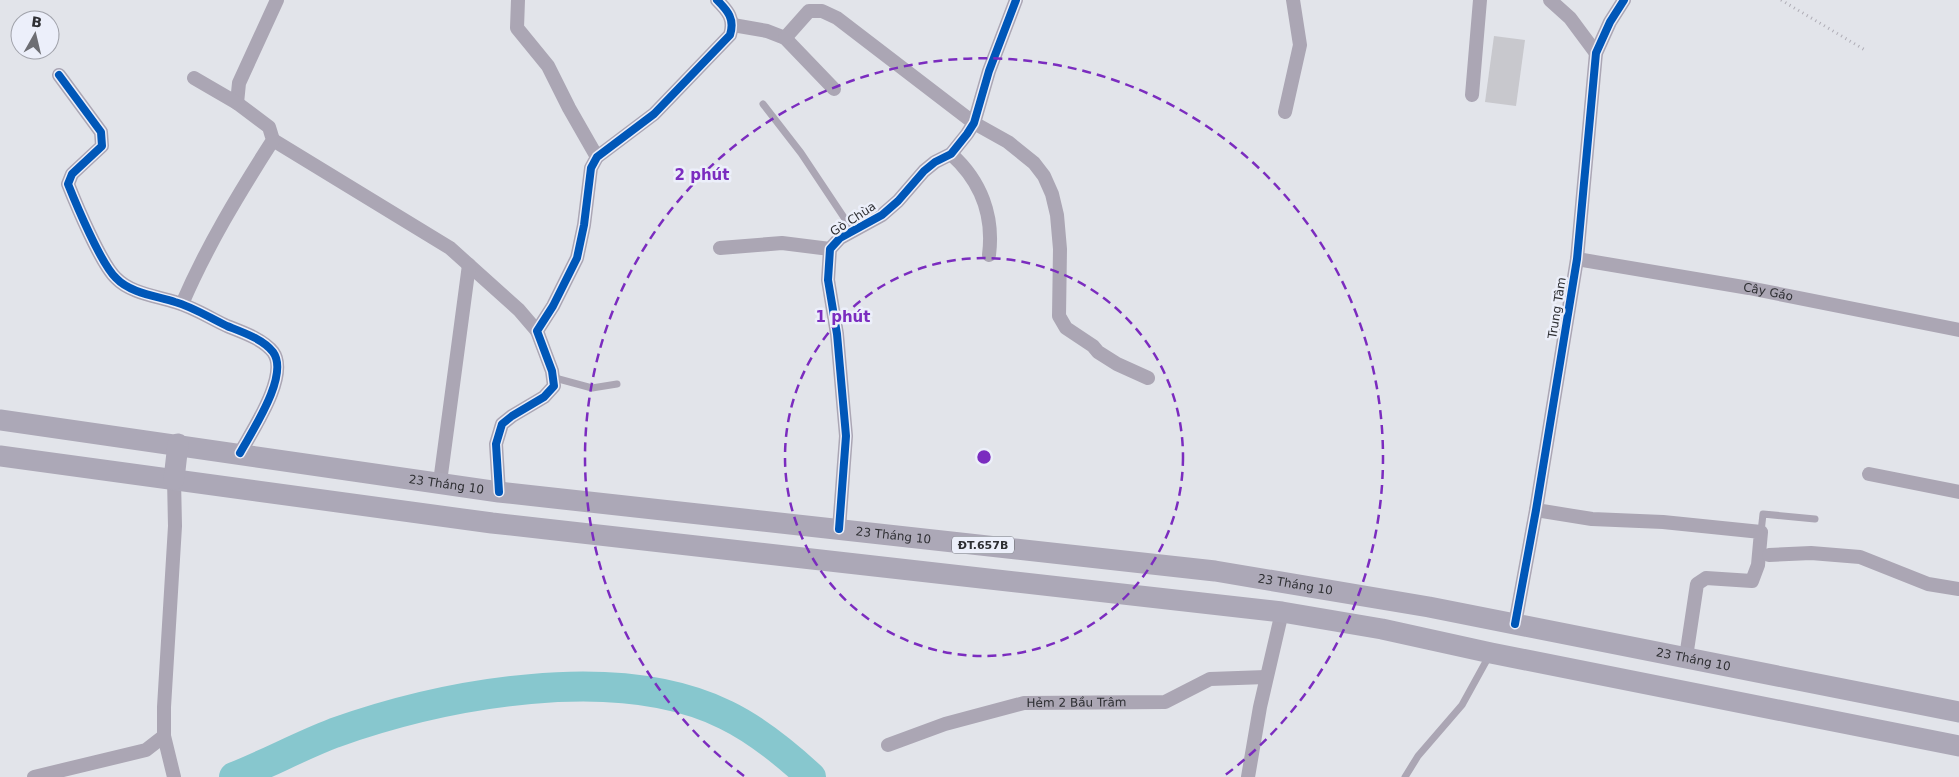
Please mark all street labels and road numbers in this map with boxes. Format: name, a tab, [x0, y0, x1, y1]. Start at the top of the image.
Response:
street label: Gò Chùa	[828, 199, 878, 239]
street label: Trung Tâm	[1545, 276, 1569, 341]
street label: Cây Gáo	[1742, 280, 1794, 304]
street label: 23 Tháng 10	[408, 472, 485, 497]
street label: 23 Tháng 10	[855, 524, 932, 547]
road number: ĐT.657B	[952, 536, 1014, 554]
street label: 23 Tháng 10	[1257, 571, 1334, 598]
street label: 23 Tháng 10	[1655, 645, 1732, 674]
street label: Hẻm 2 Bầu Trâm	[1026, 695, 1127, 710]

